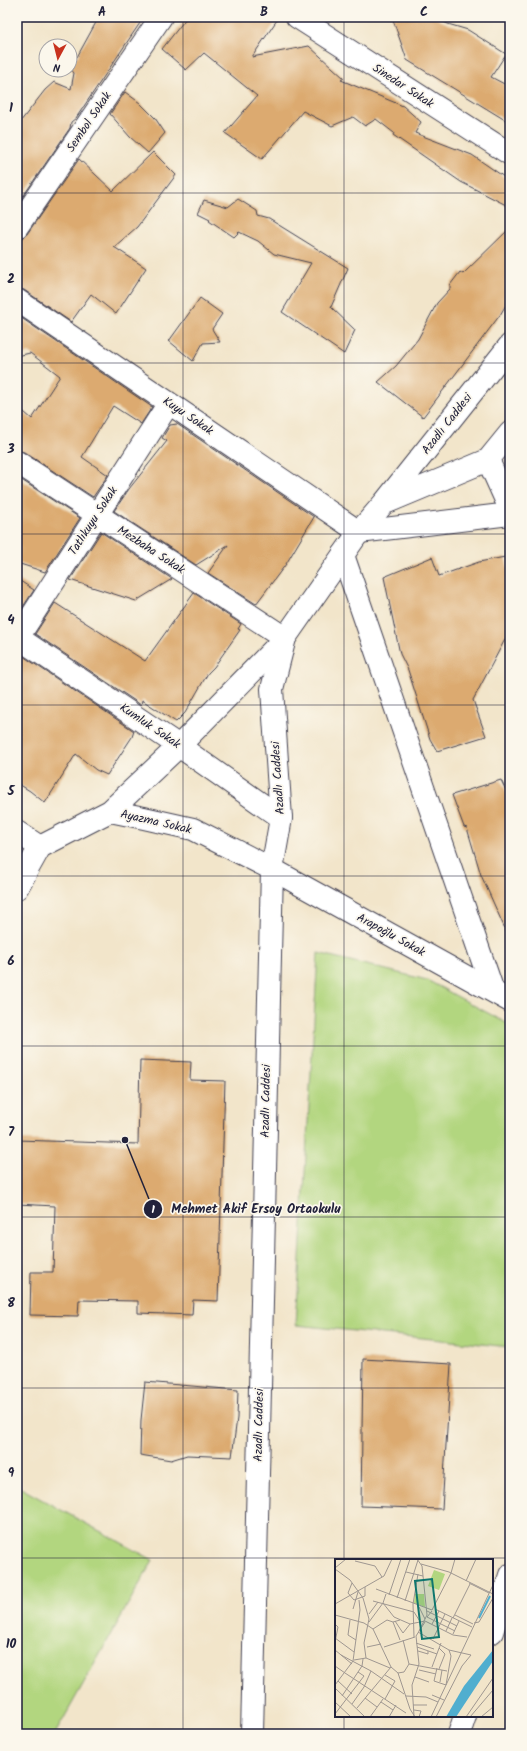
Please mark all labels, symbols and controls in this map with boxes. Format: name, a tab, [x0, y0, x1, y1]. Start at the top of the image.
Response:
text: A	[98, 2, 106, 23]
text: B	[260, 2, 268, 23]
text: C	[420, 2, 428, 23]
north arrow	[38, 38, 78, 78]
text: N	[52, 58, 61, 76]
street label: Sinedar Sokak	[368, 59, 438, 113]
street label: Sembol Sokak	[62, 88, 117, 156]
text: 1	[9, 98, 13, 119]
text: 2	[7, 269, 15, 290]
street label: Azadlı Caddesi	[417, 388, 478, 459]
street label: Kuyu Sokak	[159, 392, 218, 440]
text: 3	[6, 439, 15, 460]
street label: Tatlıkuyu Sokak	[64, 482, 123, 559]
street label: Mezbaha Sokak	[113, 521, 189, 579]
text: 4	[7, 610, 15, 631]
street label: Kumluk Sokak	[116, 698, 185, 754]
street label: Azadlı Caddesi	[266, 740, 290, 815]
text: 5	[7, 781, 16, 802]
street label: Ayazma Sokak	[119, 805, 194, 839]
street label: Arapoğlu Sokak	[353, 908, 429, 962]
text: 6	[7, 951, 15, 972]
street label: Azadlı Caddesi	[256, 1063, 276, 1138]
text: 7	[8, 1122, 15, 1143]
callout: Mehmet Akif Ersoy Ortaokulu	[143, 1196, 349, 1221]
text: Mehmet Akif Ersoy Ortaokulu	[171, 1199, 341, 1220]
text: 1	[151, 1200, 155, 1219]
text: 8	[7, 1293, 15, 1314]
street label: Azadlı Caddesi	[249, 1387, 269, 1462]
text: 9	[8, 1463, 15, 1484]
inset map	[335, 1559, 493, 1717]
text: 10	[6, 1634, 17, 1655]

